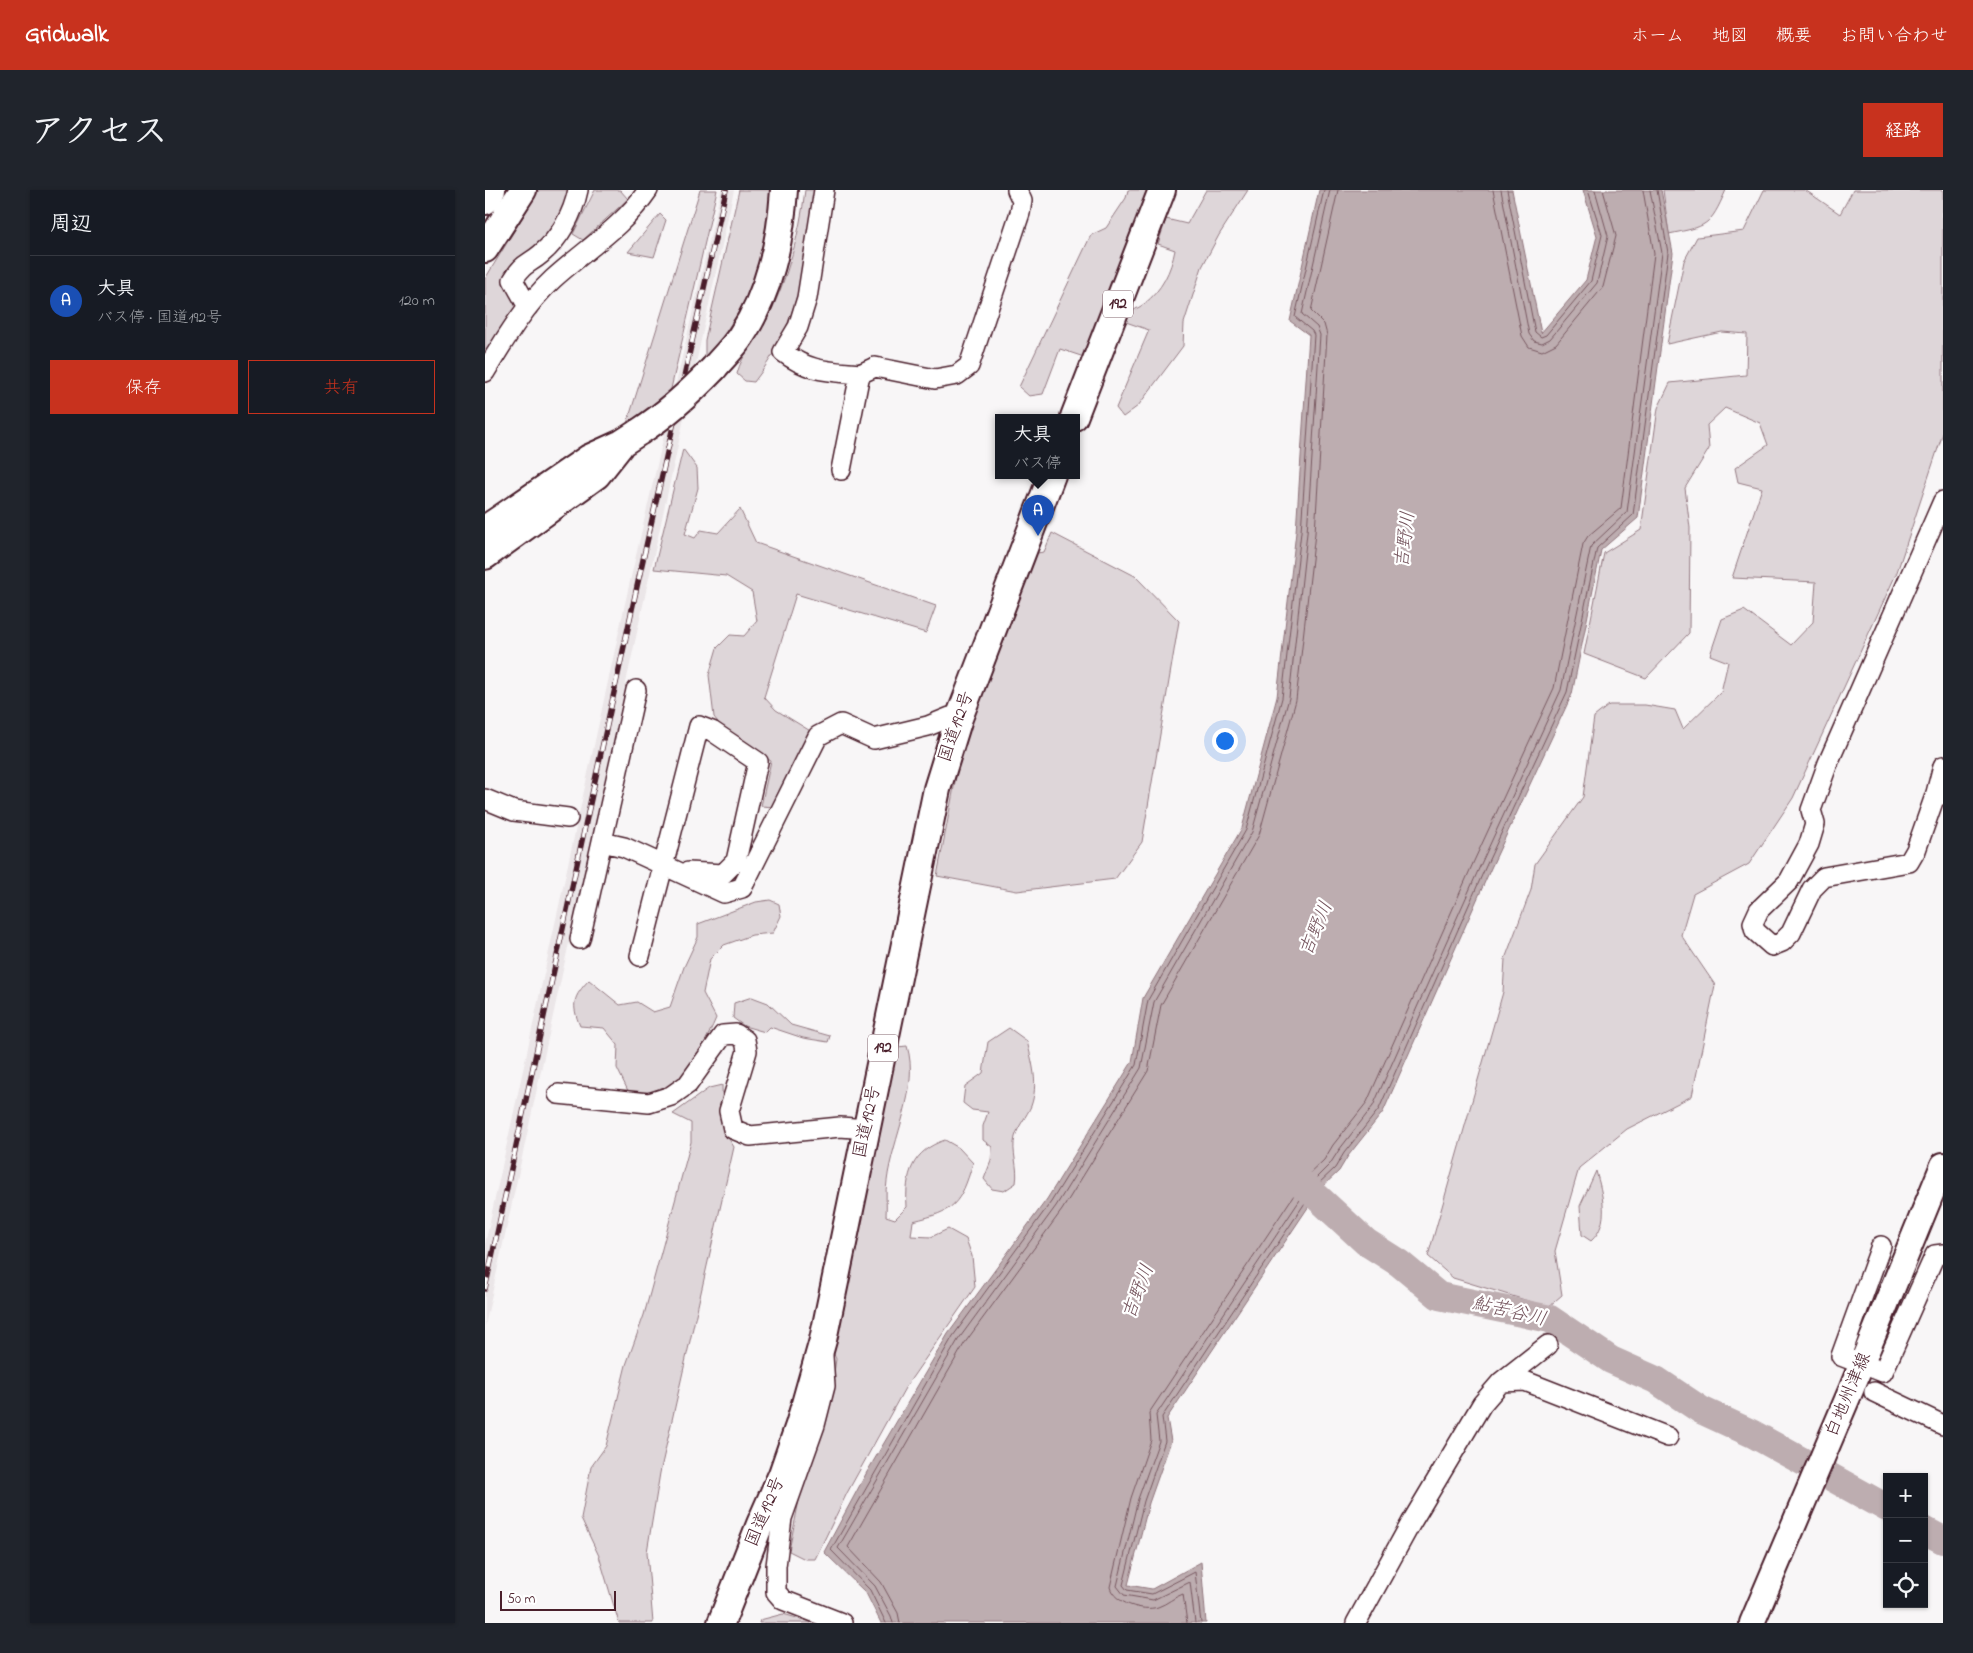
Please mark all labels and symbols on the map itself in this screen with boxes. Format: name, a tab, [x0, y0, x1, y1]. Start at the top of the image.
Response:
road number: 192	[1103, 290, 1133, 318]
pin: A	[1022, 495, 1054, 536]
water label: 吉野川	[1389, 510, 1423, 570]
street label: 国道192号	[933, 688, 981, 766]
your location	[1212, 728, 1238, 754]
water label: 吉野川	[1293, 897, 1341, 961]
road number: 192	[868, 1034, 898, 1061]
street label: 国道192号	[848, 1083, 888, 1161]
water label: 吉野川	[1116, 1261, 1162, 1323]
water label: 鮎苦谷川	[1469, 1290, 1549, 1334]
street label: 白地州津線	[1819, 1348, 1879, 1442]
street label: 国道192号	[740, 1473, 792, 1551]
scale bar	[500, 1588, 616, 1611]

